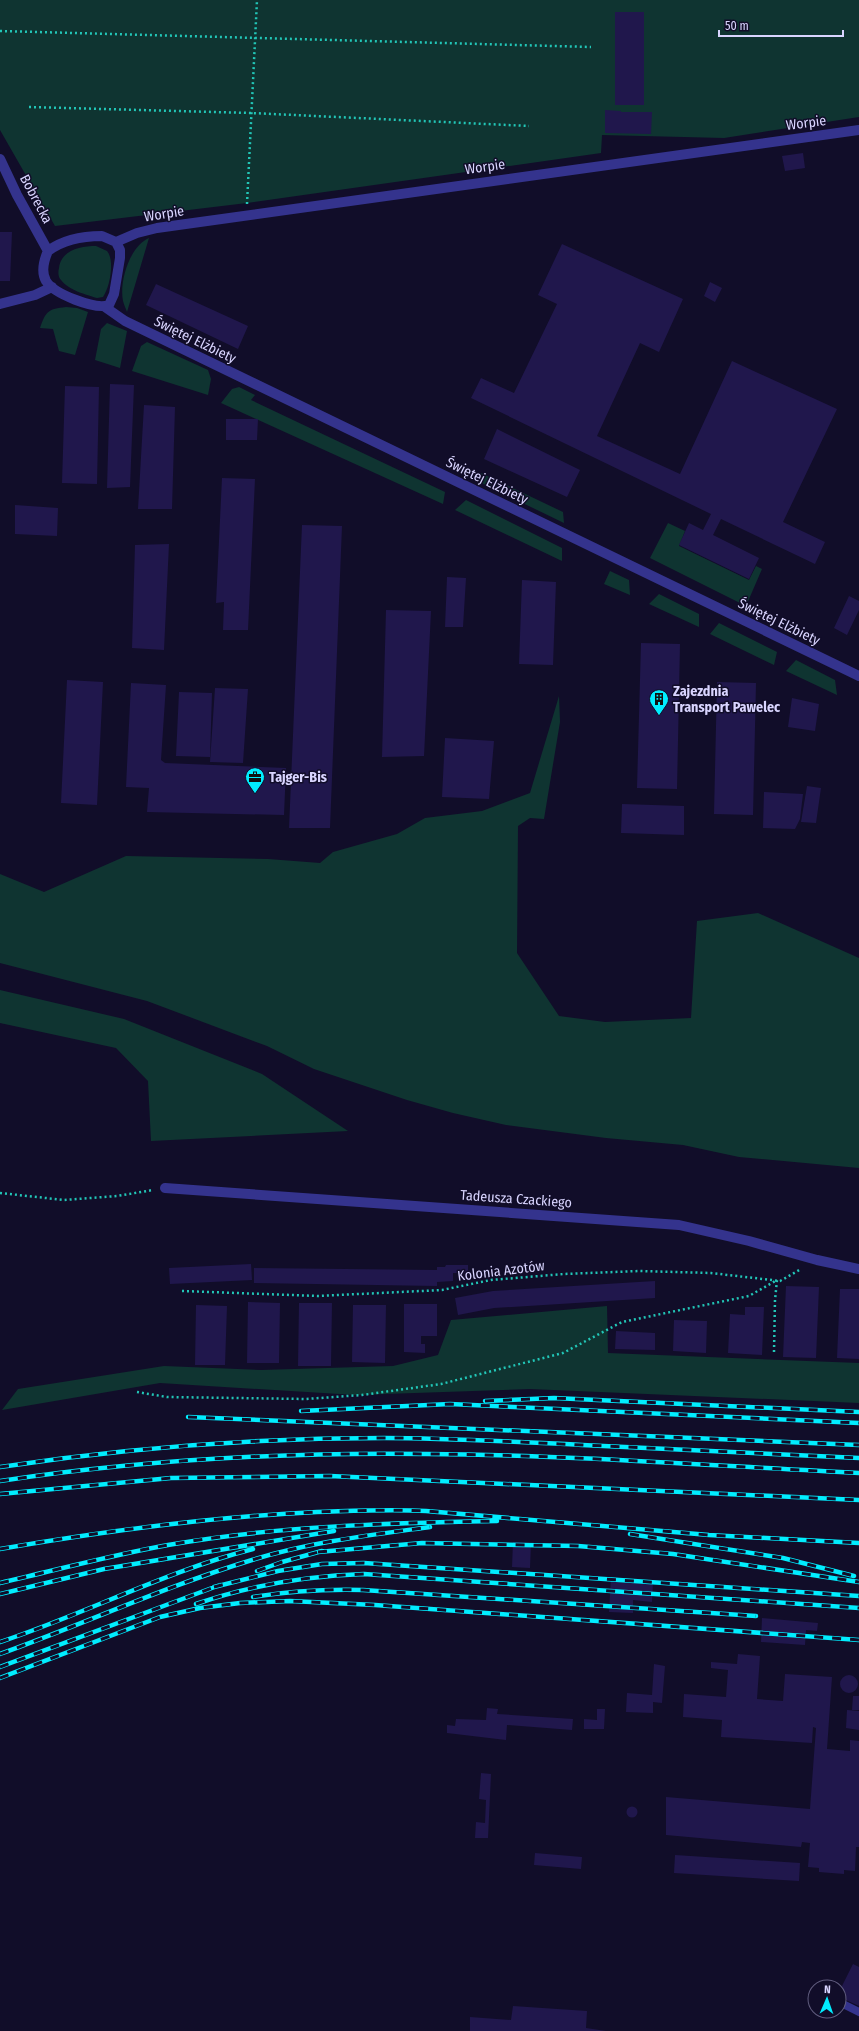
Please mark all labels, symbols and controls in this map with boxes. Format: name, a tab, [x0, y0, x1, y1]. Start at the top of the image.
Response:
scale bar	[719, 12, 843, 38]
text: 50 m	[725, 19, 749, 33]
street label: Worpie	[785, 112, 827, 134]
street label: Worpie	[464, 156, 506, 178]
street label: Bobrecka	[16, 172, 56, 227]
street label: Worpie	[143, 202, 185, 226]
street label: Świętej Elżbiety	[151, 312, 240, 368]
street label: Świętej Elżbiety	[443, 453, 532, 509]
street label: Świętej Elżbiety	[735, 594, 824, 650]
place label: Zajezdnia Transport Pawelec	[673, 683, 781, 716]
building icon: Zajezdnia Transport Pawelec	[648, 688, 670, 716]
office icon: Tajger-Bis	[244, 766, 266, 794]
place label: Tajger-Bis	[269, 769, 327, 786]
street label: Tadeusza Czackiego	[460, 1187, 572, 1211]
street label: Kolonia Azotów	[456, 1257, 546, 1285]
north arrow	[807, 1979, 847, 2019]
text: N	[824, 1983, 831, 1996]

